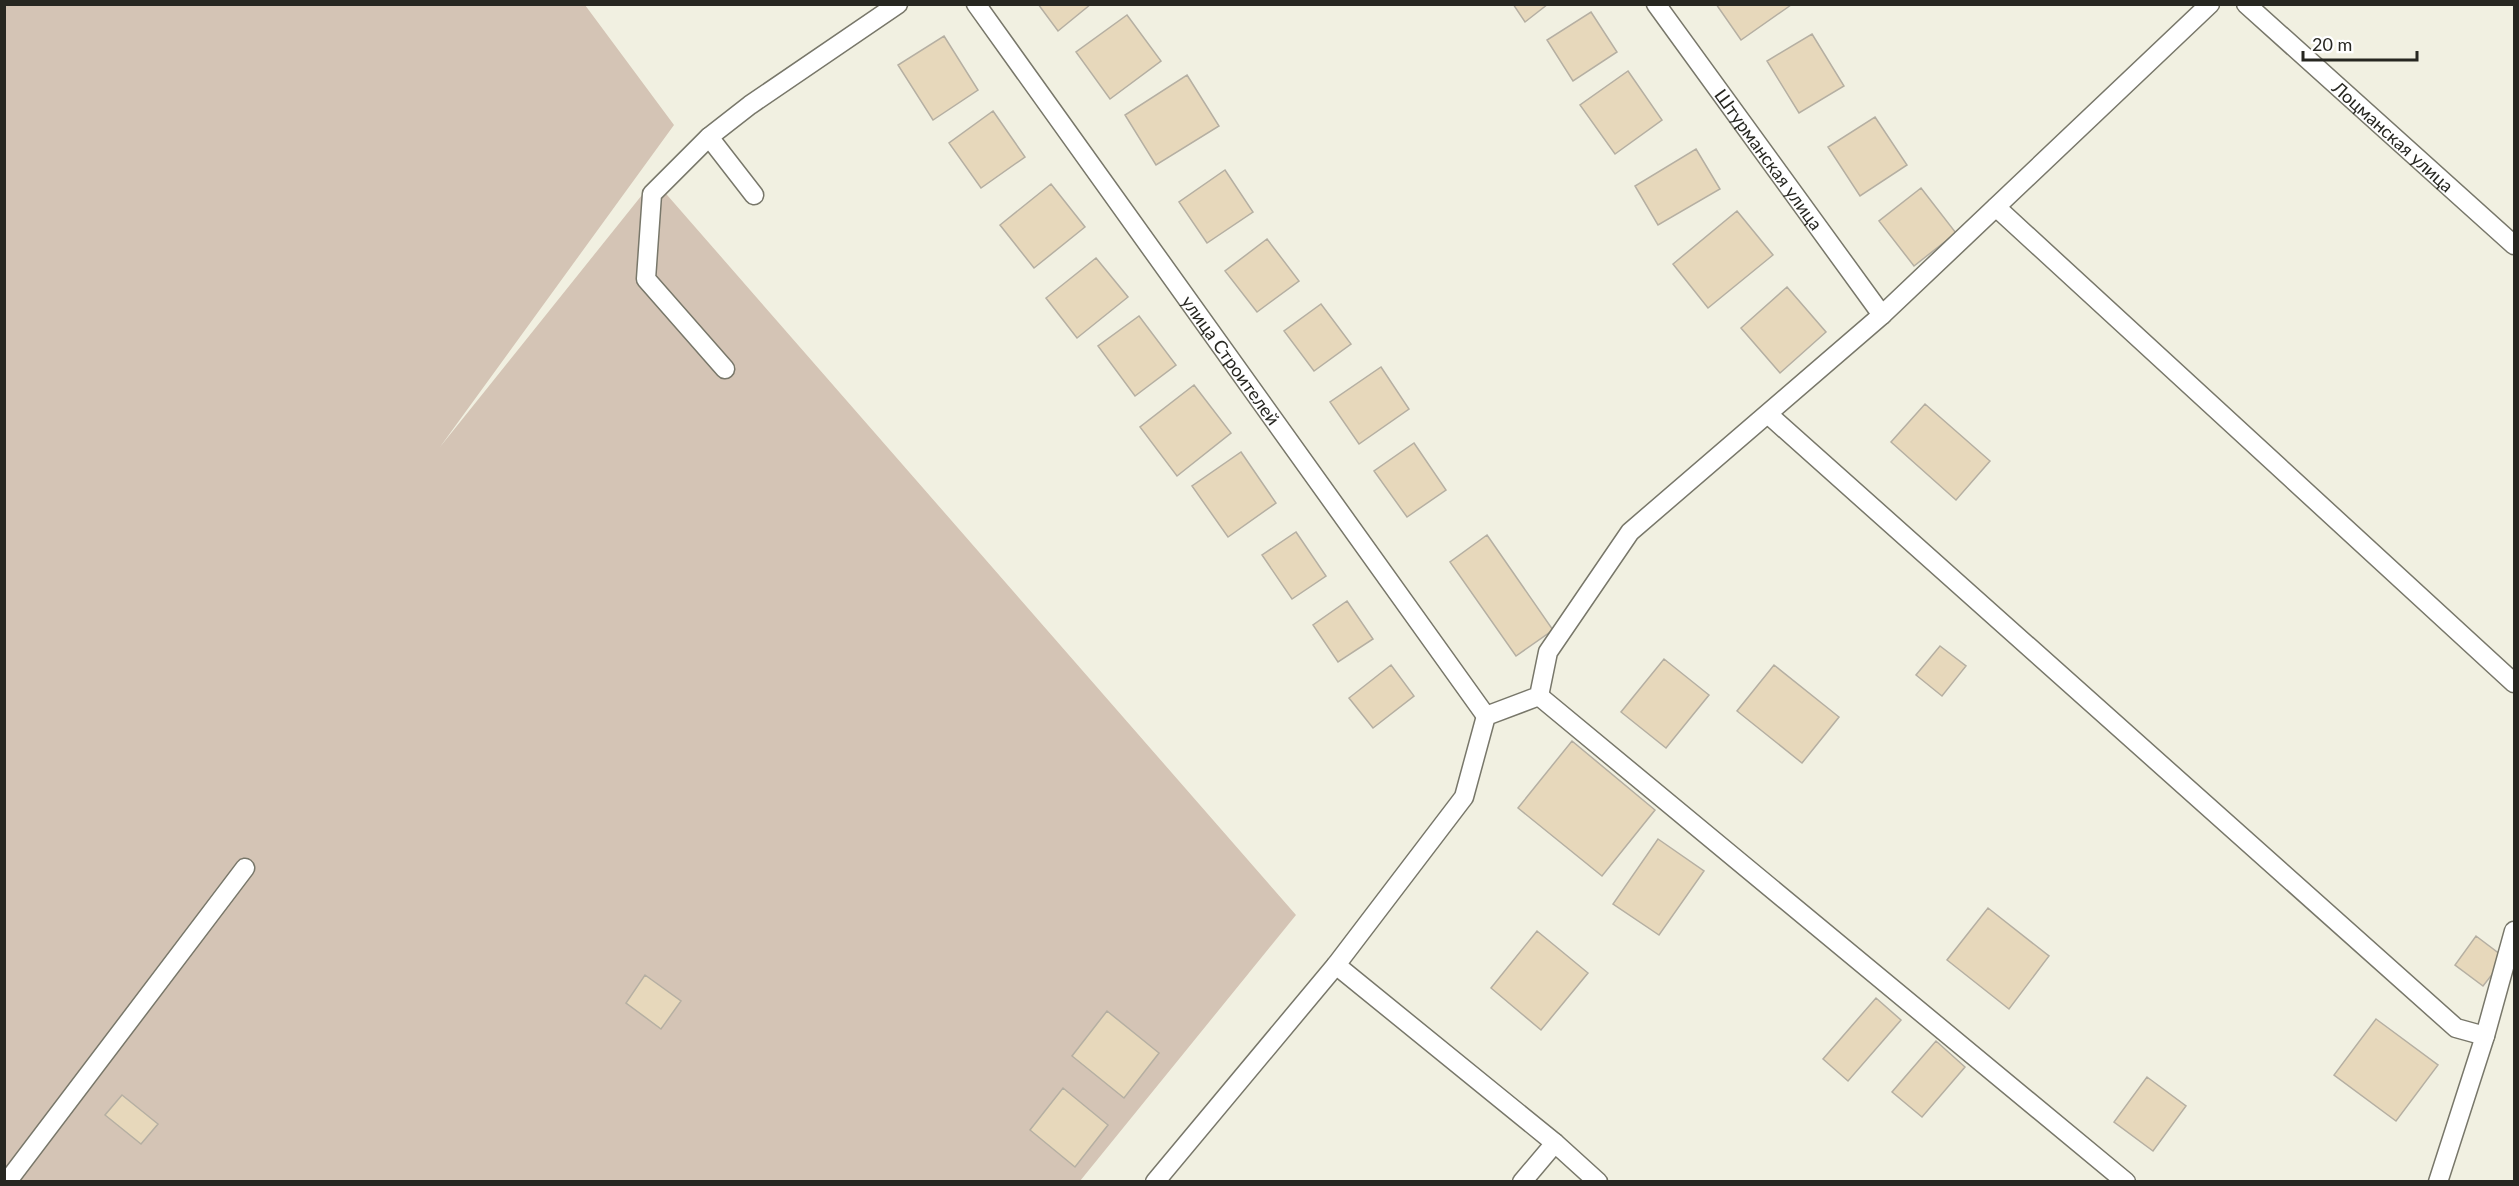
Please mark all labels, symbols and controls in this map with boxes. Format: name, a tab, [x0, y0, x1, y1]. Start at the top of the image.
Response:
scale bar	[2303, 24, 2417, 62]
text: 20 m	[2312, 33, 2352, 55]
street label: Лоцманская улица	[2327, 76, 2458, 196]
street label: Штурманская улица	[1710, 84, 1827, 234]
street label: улица Строителей	[1177, 291, 1285, 429]

